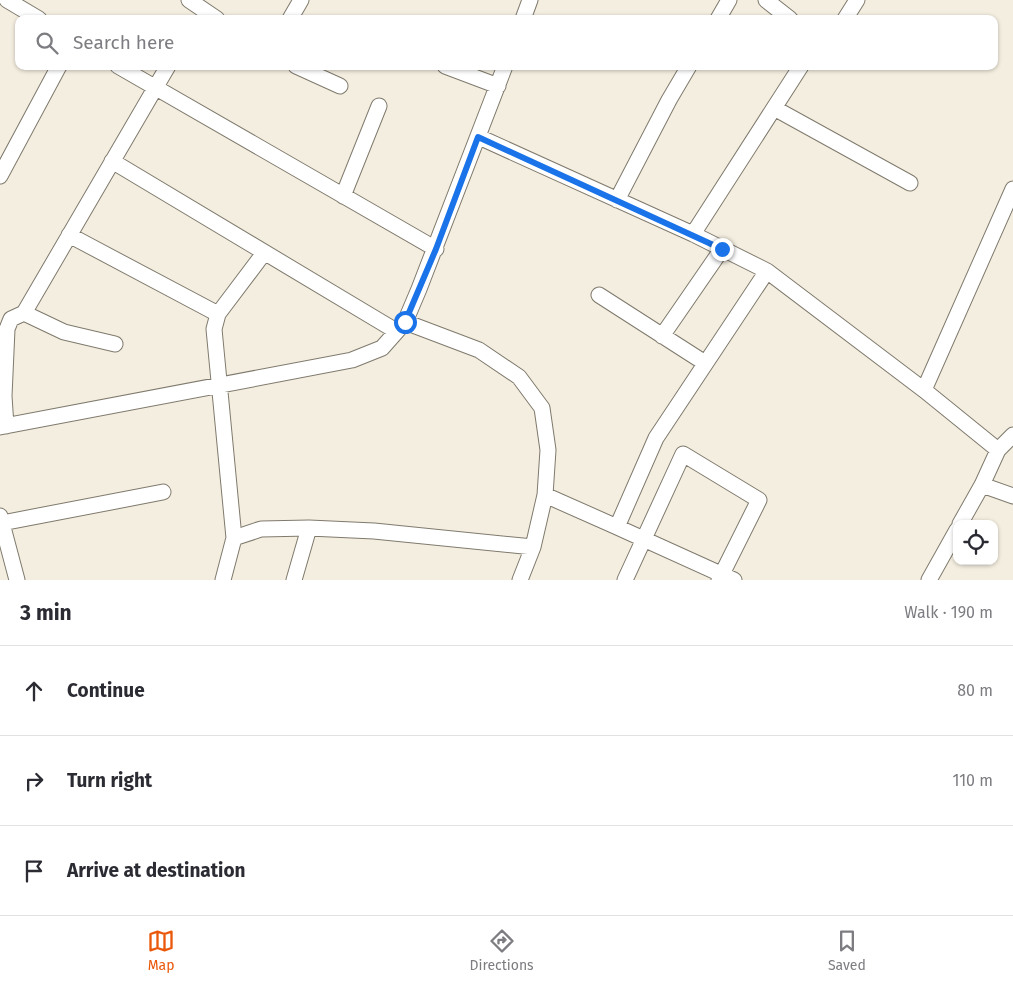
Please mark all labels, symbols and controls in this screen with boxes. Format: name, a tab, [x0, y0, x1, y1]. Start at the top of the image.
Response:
search box	[15, 15, 998, 70]
icon: search	[33, 29, 61, 57]
text: Search here	[73, 31, 174, 54]
route end	[711, 238, 734, 261]
route start	[394, 311, 417, 334]
map controls	[953, 520, 998, 565]
button: locate	[953, 520, 998, 565]
text: 3 min	[20, 600, 72, 626]
text: Walk · 190 m	[904, 603, 993, 622]
icon: ahead	[20, 677, 48, 705]
text: Continue	[67, 679, 145, 702]
text: 80 m	[957, 681, 993, 700]
icon: right	[20, 767, 48, 795]
text: Turn right	[67, 769, 152, 792]
text: 110 m	[952, 771, 993, 790]
icon: arrive	[20, 857, 48, 885]
text: Arrive at destination	[67, 859, 246, 882]
tab: Map	[147, 927, 175, 974]
tab: Directions	[469, 927, 534, 974]
tab: Saved	[828, 927, 866, 974]

